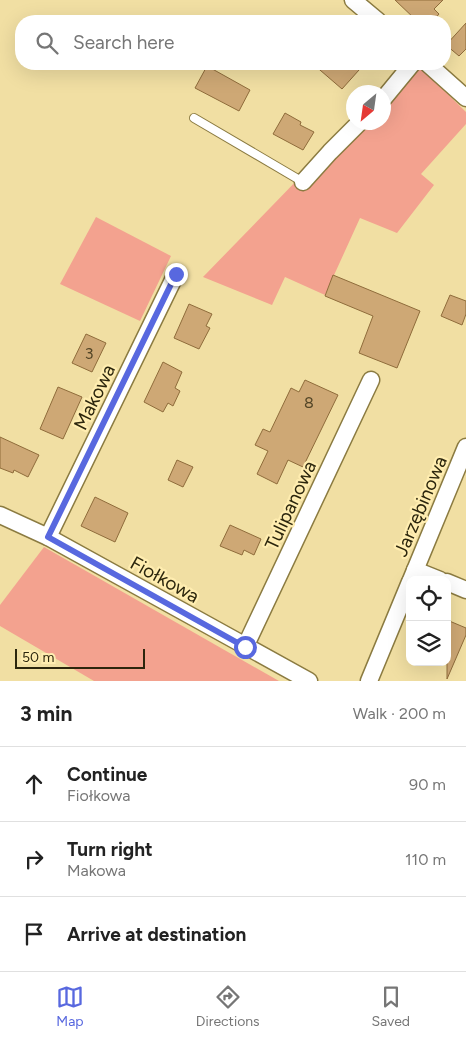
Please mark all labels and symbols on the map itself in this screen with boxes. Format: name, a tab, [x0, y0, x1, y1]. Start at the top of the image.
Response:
north arrow	[346, 85, 391, 130]
route end	[165, 263, 188, 286]
house number: 3	[85, 344, 93, 363]
street label: Makowa	[69, 361, 120, 434]
house number: 8	[304, 393, 314, 412]
street label: Jarzębinowa	[389, 452, 452, 560]
street label: Tulipanowa	[260, 457, 321, 553]
street label: Fiołkowa	[126, 551, 203, 608]
route start	[234, 636, 257, 659]
scale bar	[15, 646, 145, 669]

